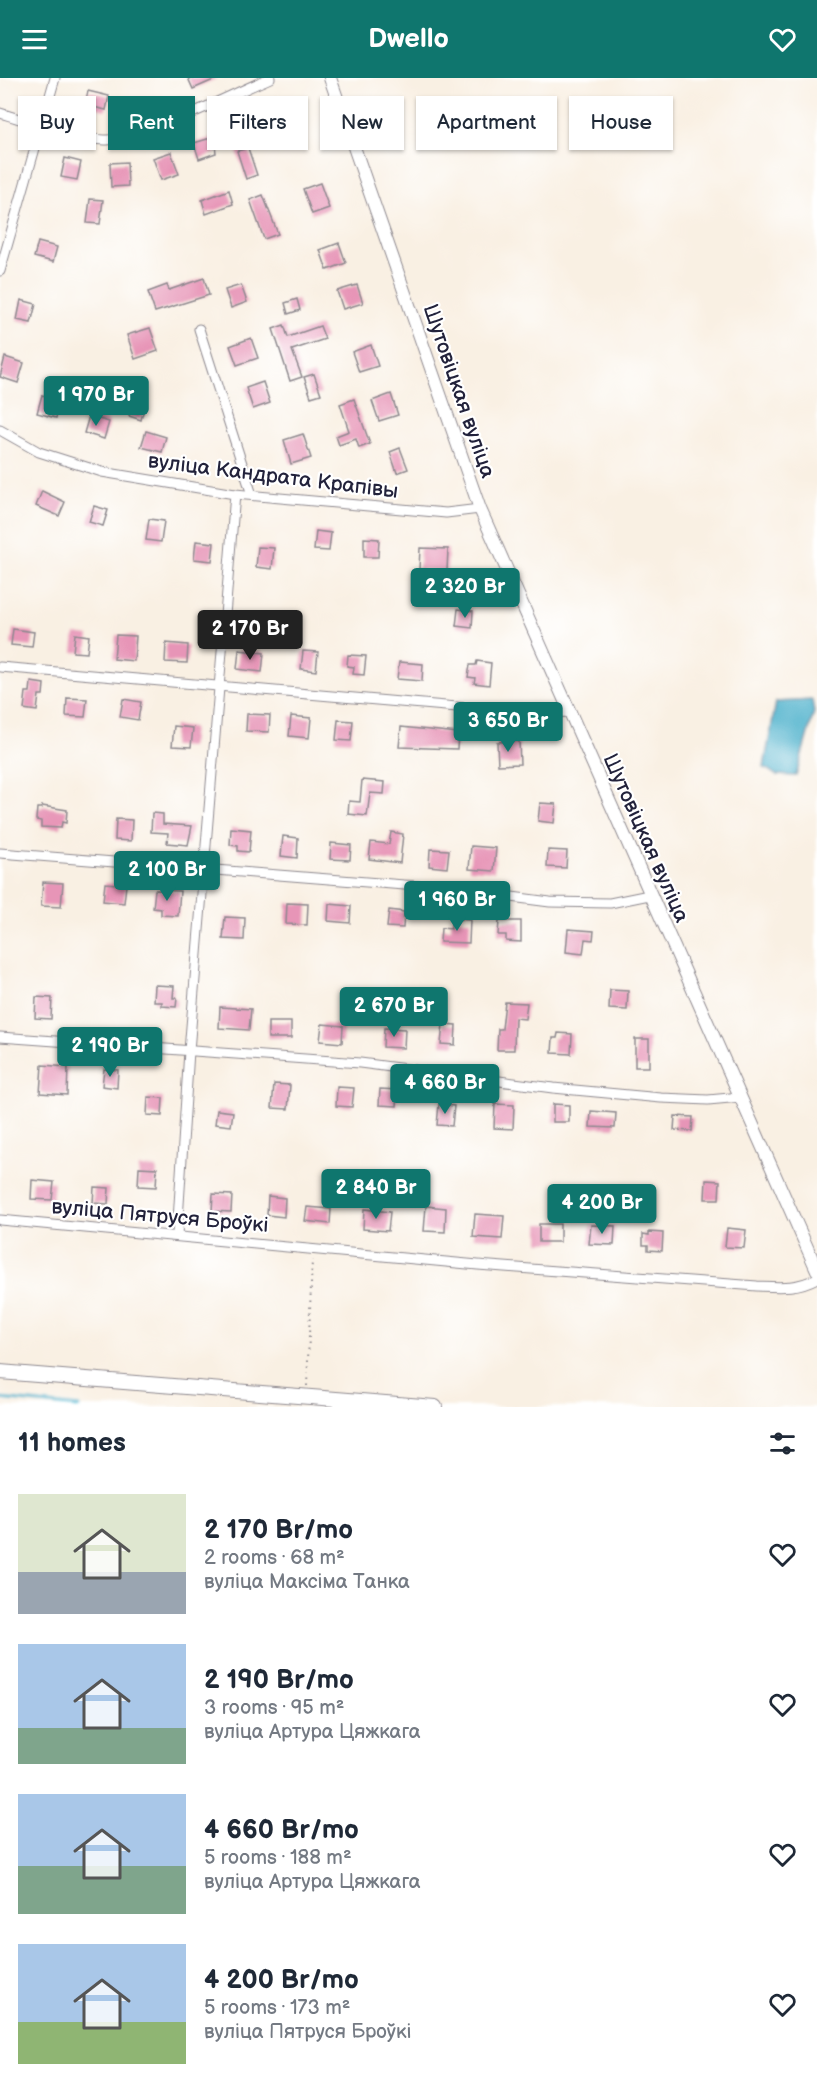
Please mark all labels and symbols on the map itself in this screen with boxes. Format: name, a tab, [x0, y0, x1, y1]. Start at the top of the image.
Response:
street label: Шутовіцкая вуліца	[418, 301, 501, 482]
pin: 1 970 Br	[34, 376, 158, 427]
street label: вуліца Кандрата Крапівы	[147, 448, 399, 504]
pin: 2 320 Br	[403, 568, 527, 619]
pin: 2 170 Br	[188, 610, 312, 661]
pin: 3 650 Br	[446, 702, 570, 753]
street label: Шутовіцкая вуліца	[598, 750, 695, 927]
pin: 2 100 Br	[105, 851, 229, 902]
pin: 1 960 Br	[395, 881, 519, 932]
pin: 2 670 Br	[332, 987, 456, 1038]
pin: 2 190 Br	[48, 1027, 172, 1078]
pin: 4 660 Br	[383, 1064, 507, 1115]
pin: 2 840 Br	[314, 1169, 438, 1220]
pin: 4 200 Br	[540, 1184, 664, 1235]
street label: вуліца Пятруся Броўкі	[50, 1194, 270, 1238]

